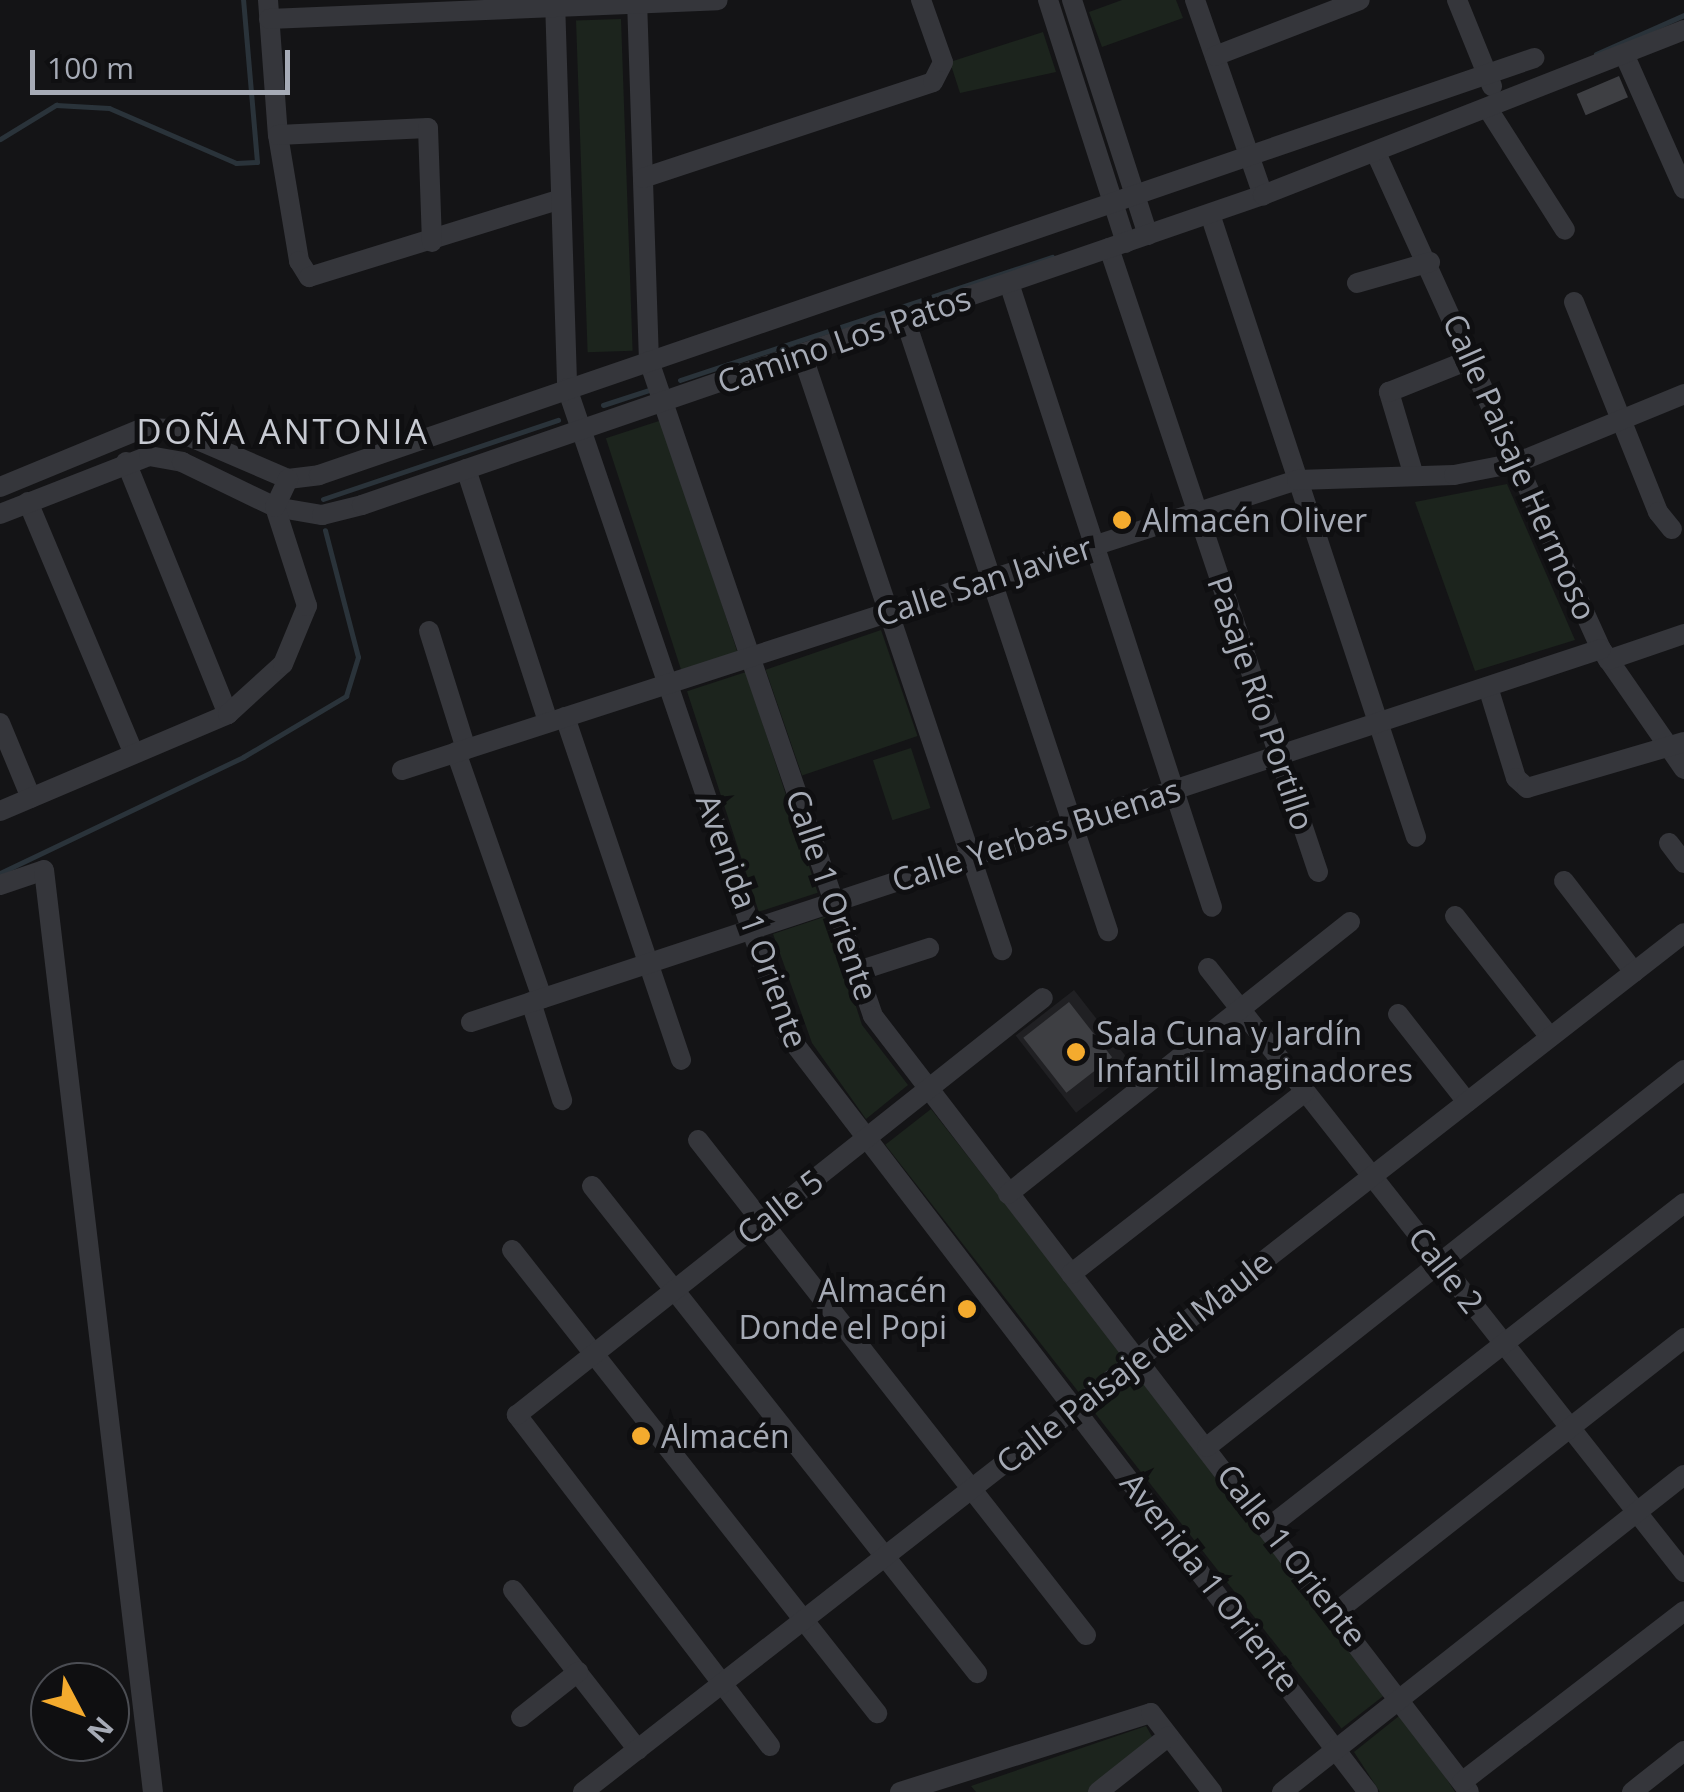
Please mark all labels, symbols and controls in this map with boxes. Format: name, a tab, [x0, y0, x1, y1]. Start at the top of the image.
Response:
scale bar	[35, 30, 295, 92]
text: 100 m	[47, 47, 134, 88]
street label: Camino Los Patos	[712, 279, 976, 401]
street label: Calle Paisaje Hermoso	[1435, 308, 1605, 626]
district label: DOÑA ANTONIA	[136, 410, 430, 452]
place label: Almacén Oliver	[1142, 501, 1367, 539]
marker: Almacén Oliver	[1111, 509, 1133, 531]
street label: Calle San Javier	[871, 528, 1097, 634]
street label: Pasaje Río Portillo	[1199, 571, 1323, 835]
street label: Calle Yerbas Buenas	[887, 770, 1185, 900]
street label: Calle 1 Oriente	[778, 785, 886, 1005]
street label: Avenida 1 Oriente	[688, 789, 816, 1053]
place label: Sala Cuna y Jardín Infantil Imaginadores	[1096, 1015, 1413, 1090]
marker: Sala Cuna y Jardín Infantil Imaginadores	[1065, 1041, 1087, 1063]
street label: Calle 5	[729, 1161, 831, 1253]
street label: Calle 2	[1400, 1219, 1492, 1321]
street label: Calle Paisaje del Maule	[989, 1243, 1279, 1481]
place label: Almacén Donde el Popi	[739, 1272, 947, 1347]
marker: Almacén Donde el Popi	[956, 1298, 978, 1320]
place label: Almacén	[661, 1417, 790, 1455]
marker: Almacén	[630, 1425, 652, 1447]
street label: Calle 1 Oriente	[1209, 1456, 1375, 1654]
street label: Avenida 1 Oriente	[1113, 1465, 1307, 1699]
north arrow	[30, 1662, 130, 1762]
text: N	[79, 1709, 123, 1751]

